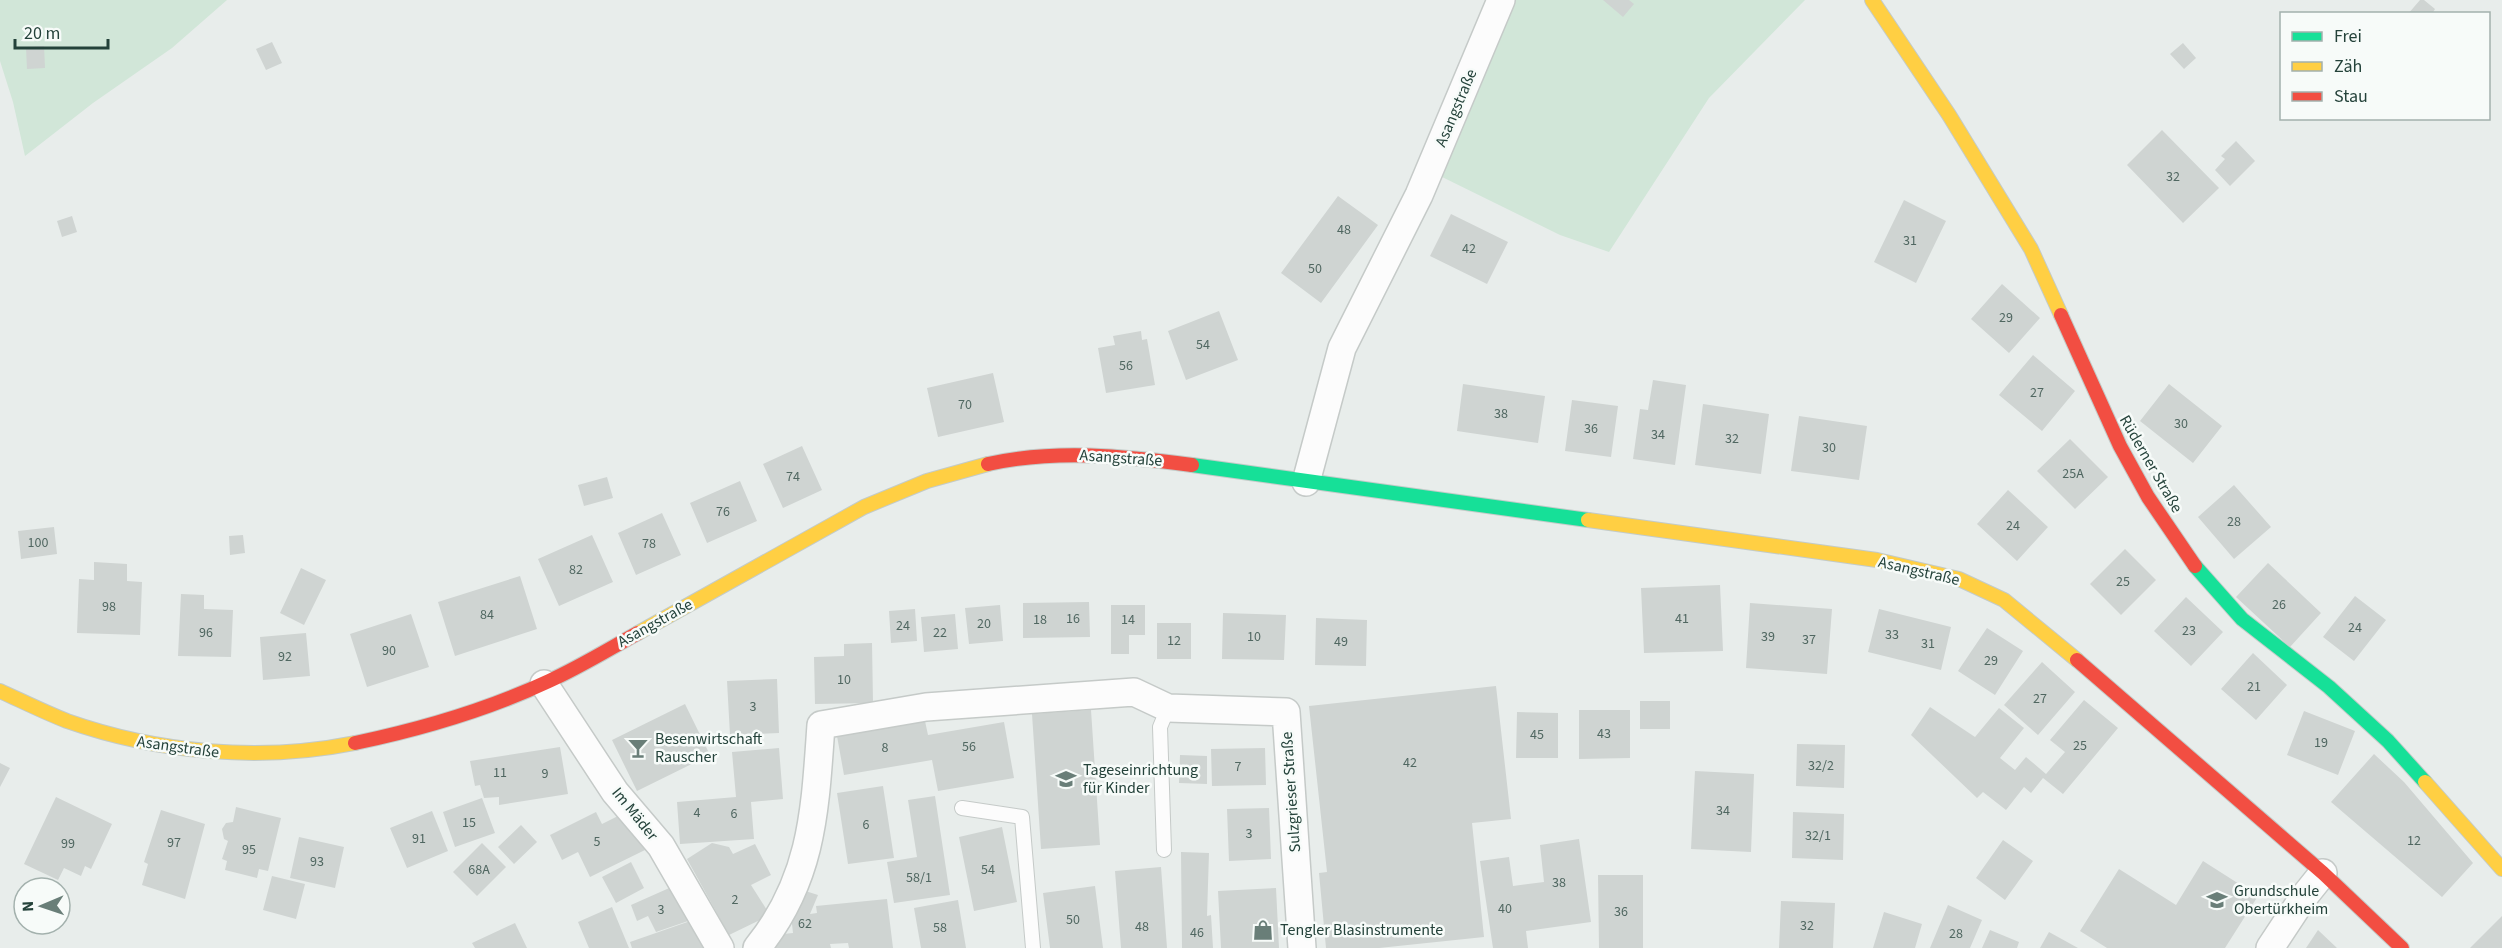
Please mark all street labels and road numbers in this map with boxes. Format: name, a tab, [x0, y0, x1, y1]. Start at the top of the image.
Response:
street label: Asangstraße	[1430, 66, 1482, 150]
street label: Rüderner Straße	[2114, 411, 2188, 517]
street label: Asangstraße	[1079, 444, 1163, 472]
street label: Asangstraße	[1876, 551, 1962, 591]
street label: Asangstraße	[613, 593, 697, 653]
street label: Asangstraße	[135, 730, 221, 764]
street label: Sulzgrieser Straße	[1276, 731, 1306, 853]
street label: Im Mäder	[607, 783, 664, 846]

